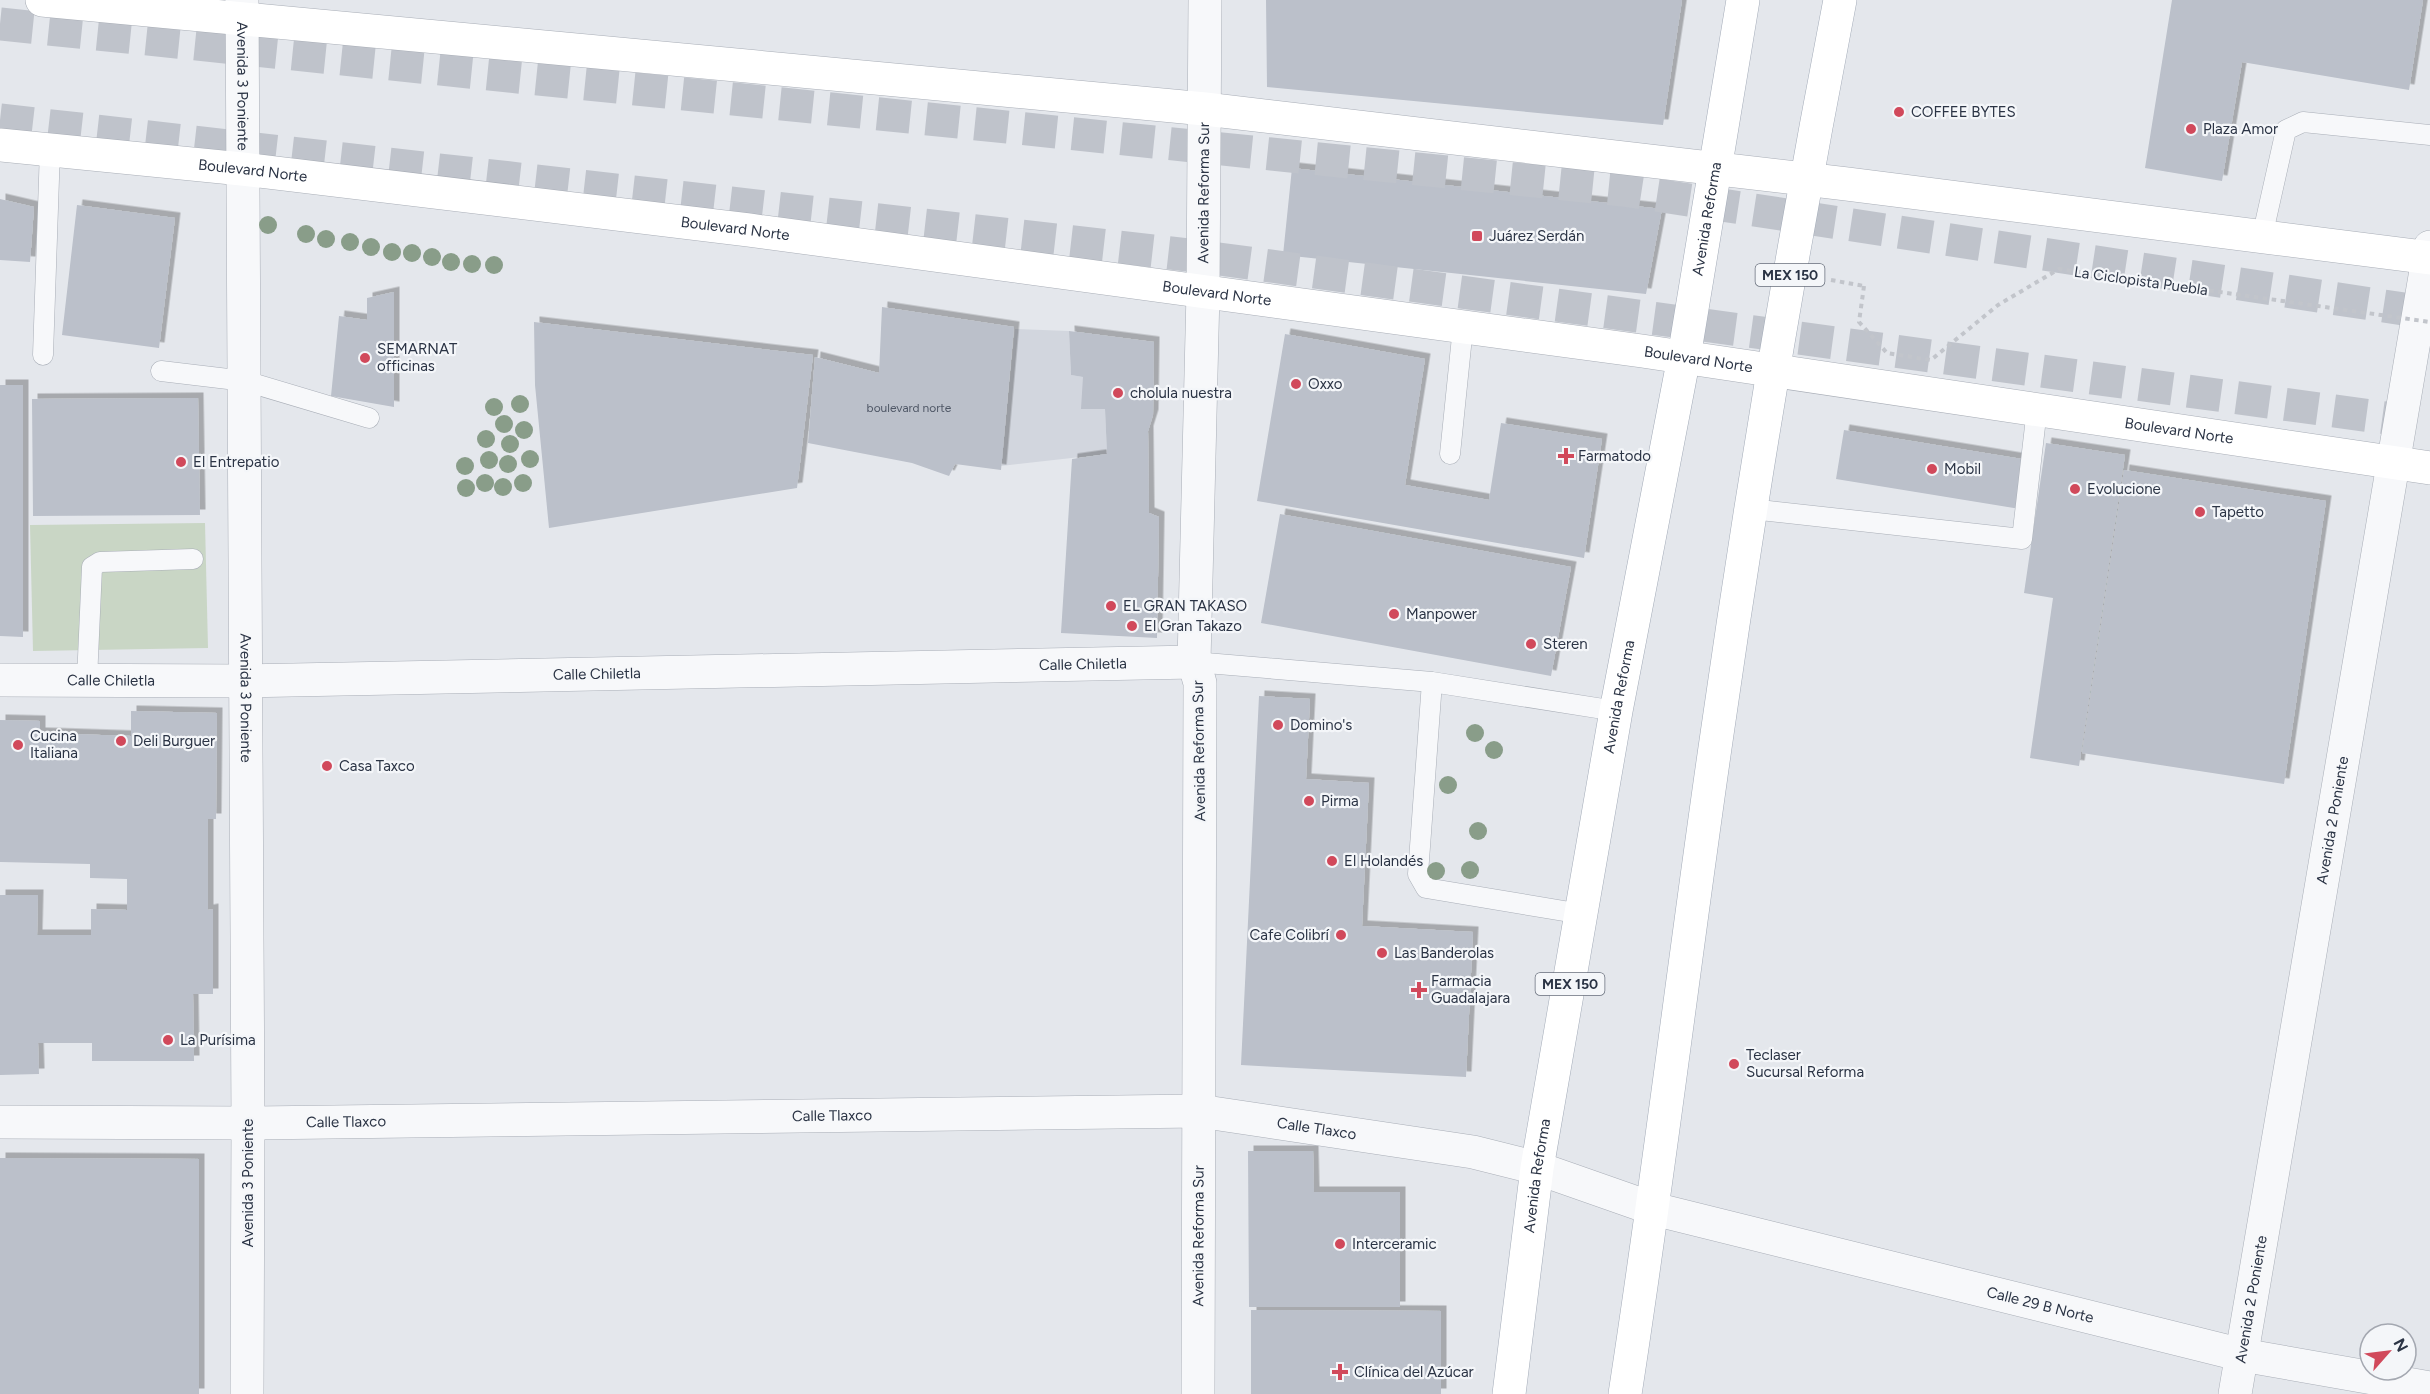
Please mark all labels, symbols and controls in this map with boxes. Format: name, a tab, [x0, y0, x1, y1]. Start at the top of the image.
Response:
street label: Avenida 3 Poniente	[233, 21, 252, 151]
place label: COFFEE BYTES	[1911, 103, 2016, 121]
marker: COFFEE BYTES	[1892, 105, 1906, 119]
place label: Plaza Amor	[2203, 120, 2278, 138]
street label: Avenida Reforma Sur	[1194, 122, 1213, 264]
marker: Plaza Amor	[2184, 122, 2198, 136]
street label: Boulevard Norte	[197, 156, 308, 186]
street label: Avenida Reforma	[1689, 161, 1725, 277]
street label: Boulevard Norte	[680, 213, 791, 244]
place label: Juárez Serdán	[1489, 227, 1584, 245]
marker: Juárez Serdán	[1470, 229, 1484, 243]
street label: La Ciclopista Puebla	[2073, 263, 2209, 299]
road number: MEX 150	[1756, 264, 1824, 286]
street label: Boulevard Norte	[1161, 277, 1272, 310]
place label: SEMARNAT officinas	[377, 340, 458, 375]
street label: Boulevard Norte	[1643, 342, 1754, 376]
marker: SEMARNAT officinas	[358, 351, 372, 365]
place label: Oxxo	[1308, 375, 1343, 393]
marker: Oxxo	[1289, 377, 1303, 391]
place label: cholula nuestra	[1130, 384, 1232, 402]
marker: cholula nuestra	[1111, 386, 1125, 400]
house number: boulevard norte	[867, 401, 952, 415]
street label: Boulevard Norte	[2124, 414, 2235, 448]
place label: Farmatodo	[1578, 447, 1651, 465]
marker: Farmatodo	[1559, 449, 1573, 463]
place label: El Entrepatio	[193, 453, 280, 471]
marker: El Entrepatio	[174, 455, 188, 469]
place label: Mobil	[1944, 460, 1981, 478]
marker: Mobil	[1925, 462, 1939, 476]
place label: Evolucione	[2087, 480, 2161, 498]
marker: Evolucione	[2068, 482, 2082, 496]
place label: Tapetto	[2212, 503, 2264, 521]
marker: Tapetto	[2193, 505, 2207, 519]
place label: EL GRAN TAKASO	[1123, 597, 1247, 615]
marker: EL GRAN TAKASO	[1104, 599, 1118, 613]
place label: Manpower	[1406, 605, 1477, 623]
marker: Manpower	[1387, 607, 1401, 621]
place label: El Gran Takazo	[1144, 617, 1242, 635]
marker: El Gran Takazo	[1125, 619, 1139, 633]
street label: Avenida 3 Poniente	[236, 633, 255, 763]
place label: Steren	[1543, 635, 1588, 653]
marker: Steren	[1524, 637, 1538, 651]
street label: Avenida Reforma	[1600, 639, 1638, 755]
street label: Calle Chiletla	[1039, 654, 1127, 674]
street label: Calle Chiletla	[553, 664, 641, 684]
street label: Calle Chiletla	[67, 671, 155, 690]
street label: Avenida Reforma Sur	[1189, 680, 1209, 822]
place label: Domino's	[1290, 716, 1352, 734]
marker: Domino's	[1271, 718, 1285, 732]
place label: Cucina Italiana	[30, 727, 78, 762]
place label: Deli Burguer	[133, 732, 215, 750]
marker: Deli Burguer	[114, 734, 128, 748]
marker: Cucina Italiana	[11, 738, 25, 752]
street label: Avenida 2 Poniente	[2313, 755, 2352, 886]
place label: Casa Taxco	[339, 757, 415, 775]
marker: Casa Taxco	[320, 759, 334, 773]
place label: Pirma	[1321, 792, 1359, 810]
marker: Pirma	[1302, 794, 1316, 808]
place label: El Holandés	[1344, 852, 1423, 870]
marker: El Holandés	[1325, 854, 1339, 868]
place label: Cafe Colibrí	[1250, 926, 1331, 944]
marker: Cafe Colibrí	[1334, 928, 1348, 942]
place label: Las Banderolas	[1394, 944, 1494, 962]
marker: Las Banderolas	[1375, 946, 1389, 960]
place label: Farmacia Guadalajara	[1431, 972, 1510, 1007]
road number: MEX 150	[1536, 973, 1604, 995]
marker: Farmacia Guadalajara	[1412, 983, 1426, 997]
place label: La Purísima	[180, 1031, 256, 1049]
marker: La Purísima	[161, 1033, 175, 1047]
place label: Teclaser Sucursal Reforma	[1746, 1046, 1864, 1081]
marker: Teclaser Sucursal Reforma	[1727, 1057, 1741, 1071]
street label: Calle Tlaxco	[792, 1106, 872, 1125]
street label: Calle Tlaxco	[306, 1112, 386, 1131]
street label: Calle Tlaxco	[1276, 1114, 1358, 1143]
street label: Avenida Reforma	[1520, 1117, 1554, 1234]
street label: Avenida 3 Poniente	[239, 1118, 257, 1248]
street label: Avenida Reforma Sur	[1189, 1165, 1208, 1307]
street label: Avenida 2 Poniente	[2231, 1234, 2271, 1365]
place label: Interceramic	[1352, 1235, 1437, 1253]
marker: Interceramic	[1333, 1237, 1347, 1251]
street label: Calle 29 B Norte	[1985, 1283, 2096, 1327]
north arrow	[2358, 1322, 2418, 1382]
text: N	[2390, 1335, 2412, 1355]
marker: Clínica del Azúcar	[1331, 1363, 1349, 1381]
place label: Clínica del Azúcar	[1354, 1363, 1474, 1381]

